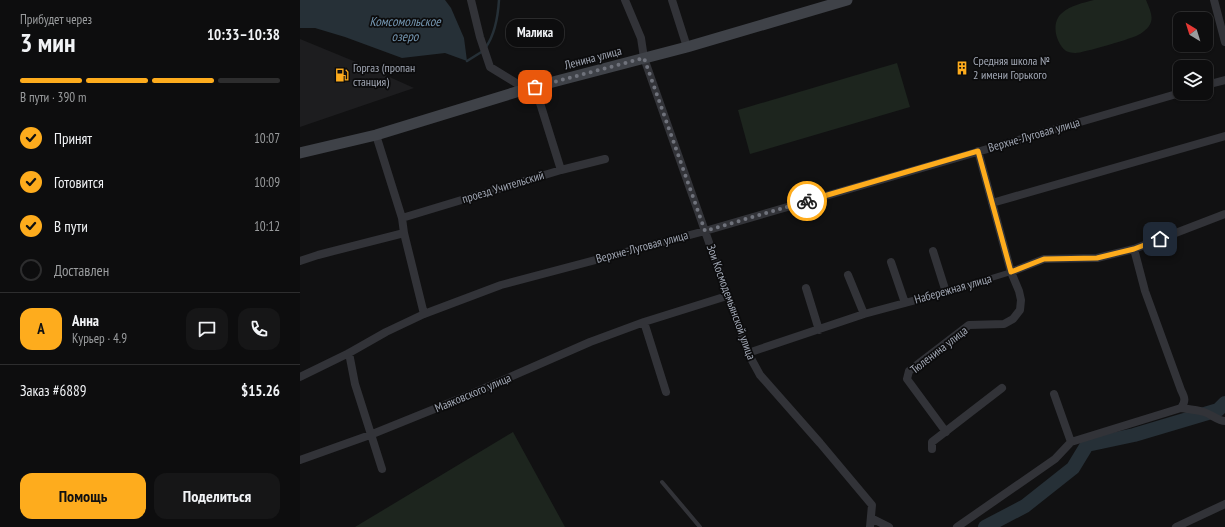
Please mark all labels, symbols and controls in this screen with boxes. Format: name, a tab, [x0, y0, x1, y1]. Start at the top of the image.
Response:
text: Прибудет через	[20, 11, 92, 28]
north arrow	[1173, 12, 1213, 52]
map controls	[1173, 12, 1213, 100]
water label: Комсомольское озеро	[369, 13, 442, 45]
callout: Малика	[506, 19, 564, 47]
text: Малика	[517, 24, 553, 41]
text: 10:33–10:38	[207, 25, 280, 44]
text: 3 мин	[20, 26, 75, 59]
street label: Ленина улица	[562, 43, 623, 73]
place label: Средняя школа № 2 имени Горького	[973, 53, 1050, 82]
place label: Горгаз (пропан станция)	[353, 60, 415, 89]
building icon: Средняя школа № 2 имени Горького	[954, 60, 970, 76]
button: layers	[1173, 60, 1213, 100]
fuel station icon: Горгаз (пропан станция)	[334, 67, 350, 83]
pin	[518, 70, 552, 104]
icon: bag	[524, 76, 546, 98]
text: В пути · 390 m	[20, 89, 86, 106]
street label: Верхне-Луговая улица	[986, 114, 1082, 155]
icon: check	[20, 127, 42, 149]
text: Принят	[54, 129, 92, 148]
text: 10:07	[254, 130, 280, 147]
street label: проезд Учительский	[460, 167, 546, 206]
icon: check	[20, 171, 42, 193]
text: Готовится	[54, 173, 104, 192]
text: 10:09	[254, 174, 280, 191]
courier	[787, 181, 827, 221]
icon: bike	[796, 190, 818, 212]
icon: check	[20, 215, 42, 237]
text: В пути	[54, 217, 88, 236]
text: 10:12	[254, 218, 280, 235]
pin	[1143, 222, 1177, 256]
street label: Верхне-Луговая улица	[594, 227, 690, 266]
icon: home	[1149, 228, 1171, 250]
street label: Зои Космодемьянской улица	[704, 242, 759, 362]
text: Доставлен	[54, 261, 109, 280]
street label: Набережная улица	[912, 270, 993, 307]
button: chat	[186, 308, 228, 350]
button: phone	[238, 308, 280, 350]
text: Анна	[72, 311, 99, 330]
text: А	[37, 319, 45, 338]
street label: Тюленина улица	[907, 322, 971, 377]
text: Курьер · 4.9	[72, 330, 127, 347]
street label: Маяковского улица	[432, 370, 513, 415]
text: Заказ #6889	[20, 381, 87, 400]
text: $15.26	[241, 381, 280, 400]
button: Помощь	[20, 473, 146, 519]
button: Поделиться	[154, 473, 280, 519]

